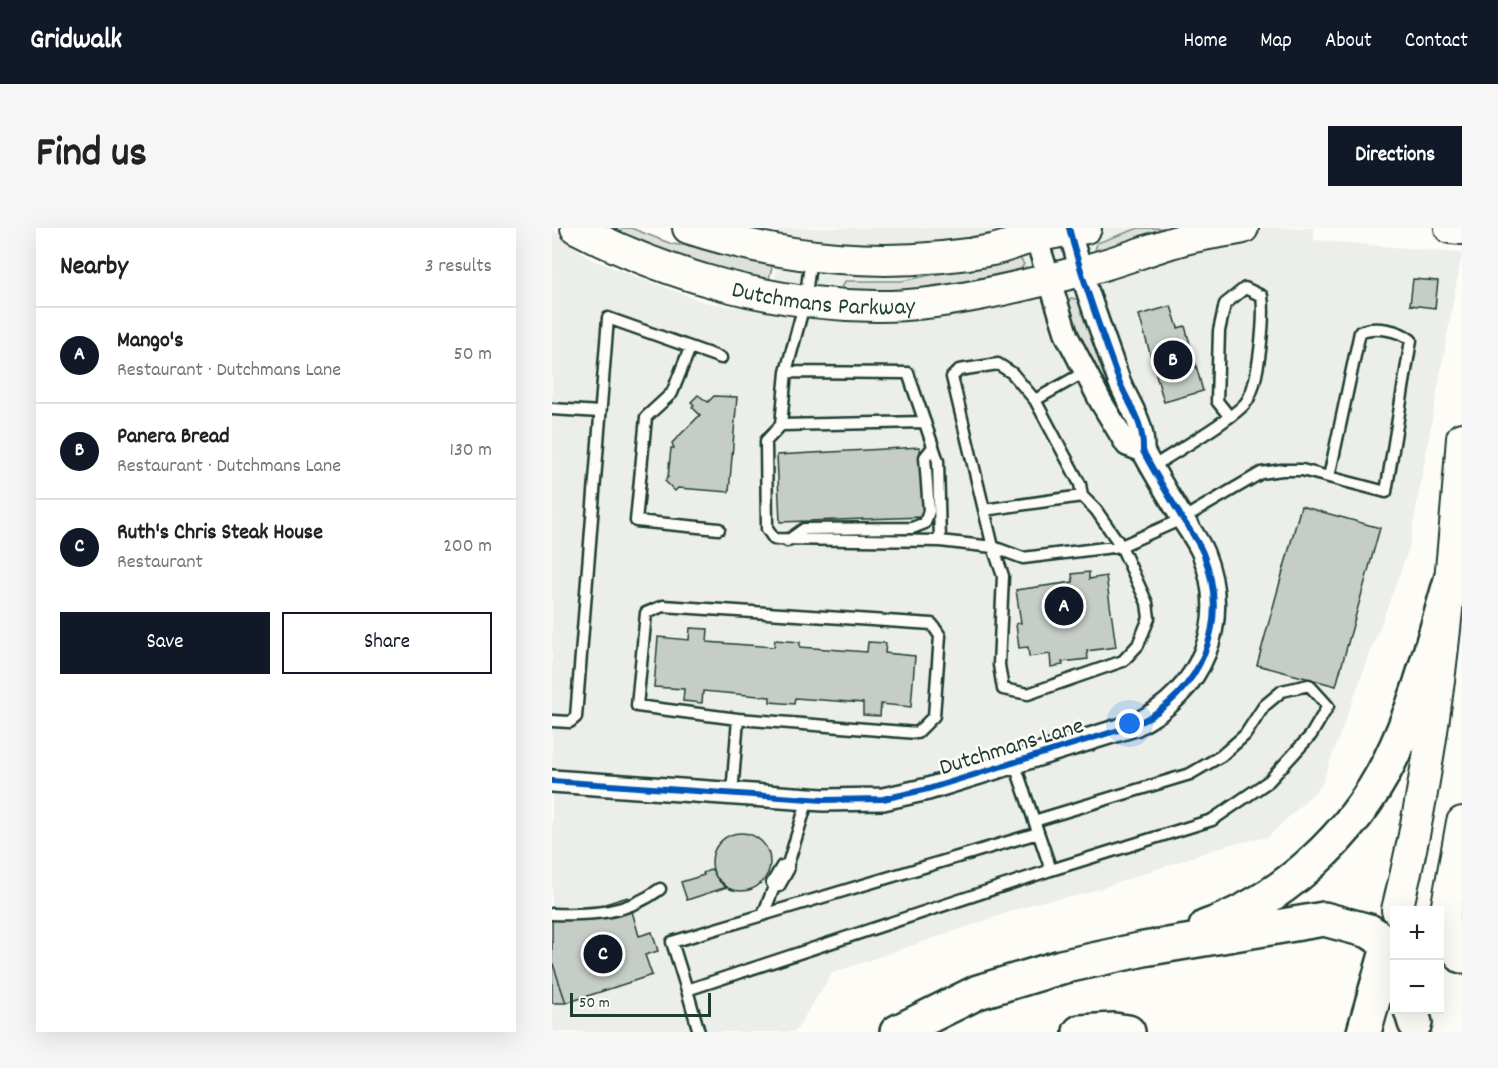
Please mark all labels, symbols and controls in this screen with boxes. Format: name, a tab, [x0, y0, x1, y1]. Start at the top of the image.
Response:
text: Gridwalk	[30, 22, 122, 62]
text: Home	[1183, 27, 1227, 57]
text: Map	[1260, 27, 1292, 57]
text: About	[1325, 27, 1372, 57]
text: Contact	[1405, 27, 1468, 57]
text: Find us	[36, 126, 147, 186]
button: Directions	[1328, 126, 1462, 186]
text: Nearby	[60, 249, 128, 286]
text: 3 results	[425, 253, 492, 281]
street label: Dutchmans Parkway	[728, 274, 918, 326]
text: Mango's	[117, 326, 183, 357]
pin: B	[1154, 338, 1192, 382]
text: A	[74, 341, 85, 369]
text: 50 m	[454, 341, 492, 369]
text: Restaurant · Dutchmans Lane	[117, 357, 341, 385]
text: Panera Bread	[117, 422, 230, 453]
text: B	[75, 437, 84, 465]
text: 130 m	[450, 437, 492, 465]
text: Restaurant · Dutchmans Lane	[117, 453, 341, 481]
text: Ruth's Chris Steak House	[117, 518, 323, 549]
text: C	[75, 533, 84, 561]
text: 200 m	[443, 533, 492, 561]
text: Restaurant	[117, 549, 203, 577]
pin: A	[1044, 584, 1084, 628]
button: Save	[60, 612, 270, 674]
button: Share	[282, 612, 492, 674]
your location	[1115, 709, 1144, 738]
street label: Dutchmans Lane	[935, 710, 1088, 786]
map controls	[1390, 906, 1444, 1014]
button: +	[1390, 906, 1444, 960]
pin: C	[584, 932, 622, 976]
button: −	[1390, 960, 1444, 1014]
scale bar	[570, 990, 711, 1018]
text: 50 m	[579, 992, 610, 1015]

